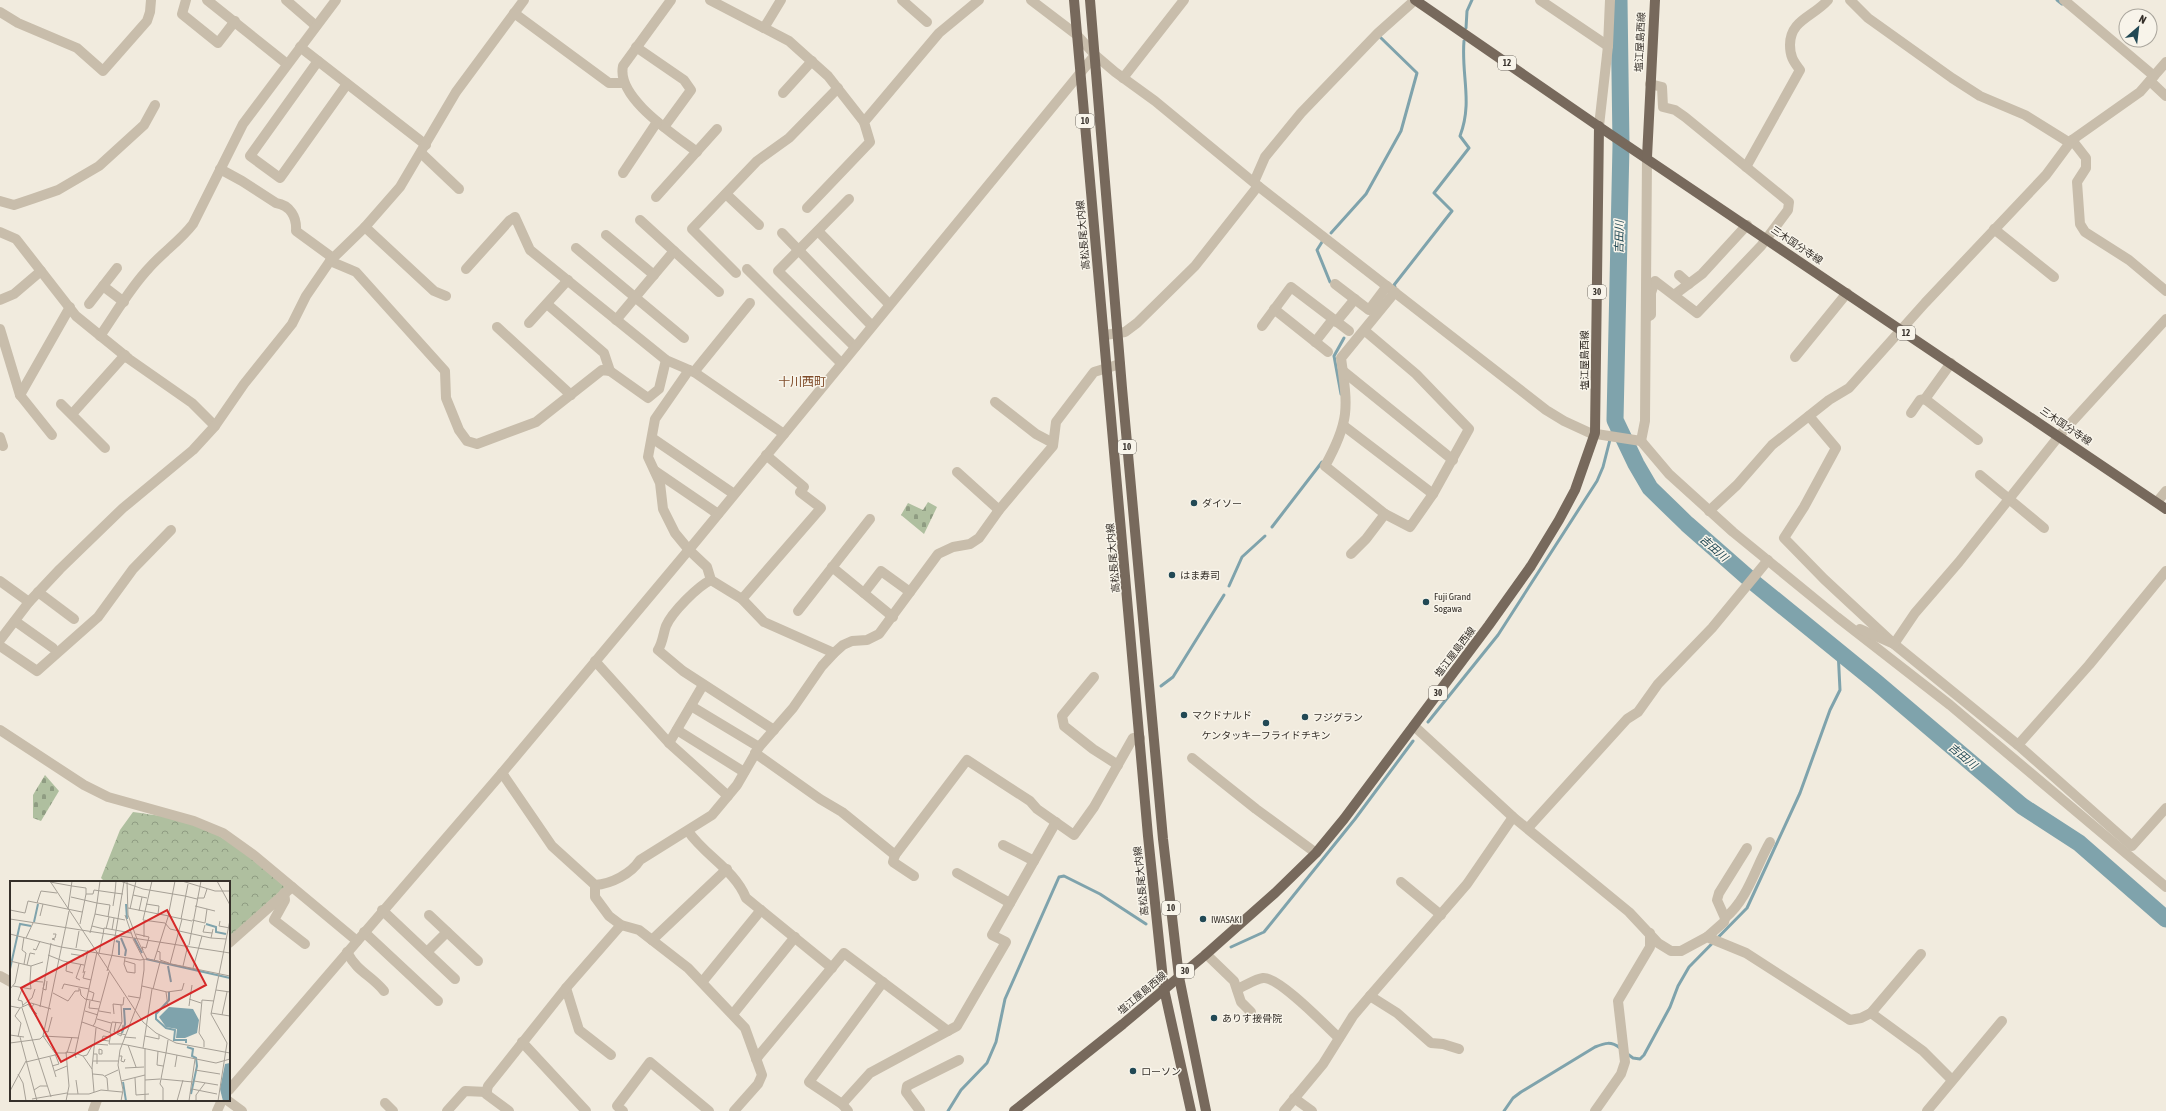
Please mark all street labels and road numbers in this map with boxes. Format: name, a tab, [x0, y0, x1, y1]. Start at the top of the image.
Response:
street label: 塩江屋島西線	[1633, 12, 1647, 72]
road number: 12	[1498, 56, 1516, 70]
road number: 10	[1076, 114, 1094, 128]
street label: 高松長尾大内線	[1074, 200, 1092, 270]
street label: 三木国分寺線	[1769, 224, 1825, 266]
road number: 30	[1588, 285, 1606, 299]
road number: 12	[1897, 326, 1915, 340]
street label: 塩江屋島西線	[1579, 330, 1590, 390]
street label: 三木国分寺線	[2038, 405, 2094, 447]
road number: 10	[1118, 440, 1136, 454]
street label: 高松長尾大内線	[1104, 523, 1122, 593]
street label: 塩江屋島西線	[1433, 625, 1477, 679]
road number: 30	[1429, 686, 1447, 700]
street label: 高松長尾大内線	[1132, 846, 1150, 916]
road number: 10	[1162, 901, 1180, 915]
road number: 30	[1176, 964, 1194, 978]
street label: 塩江屋島西線	[1115, 970, 1169, 1016]

